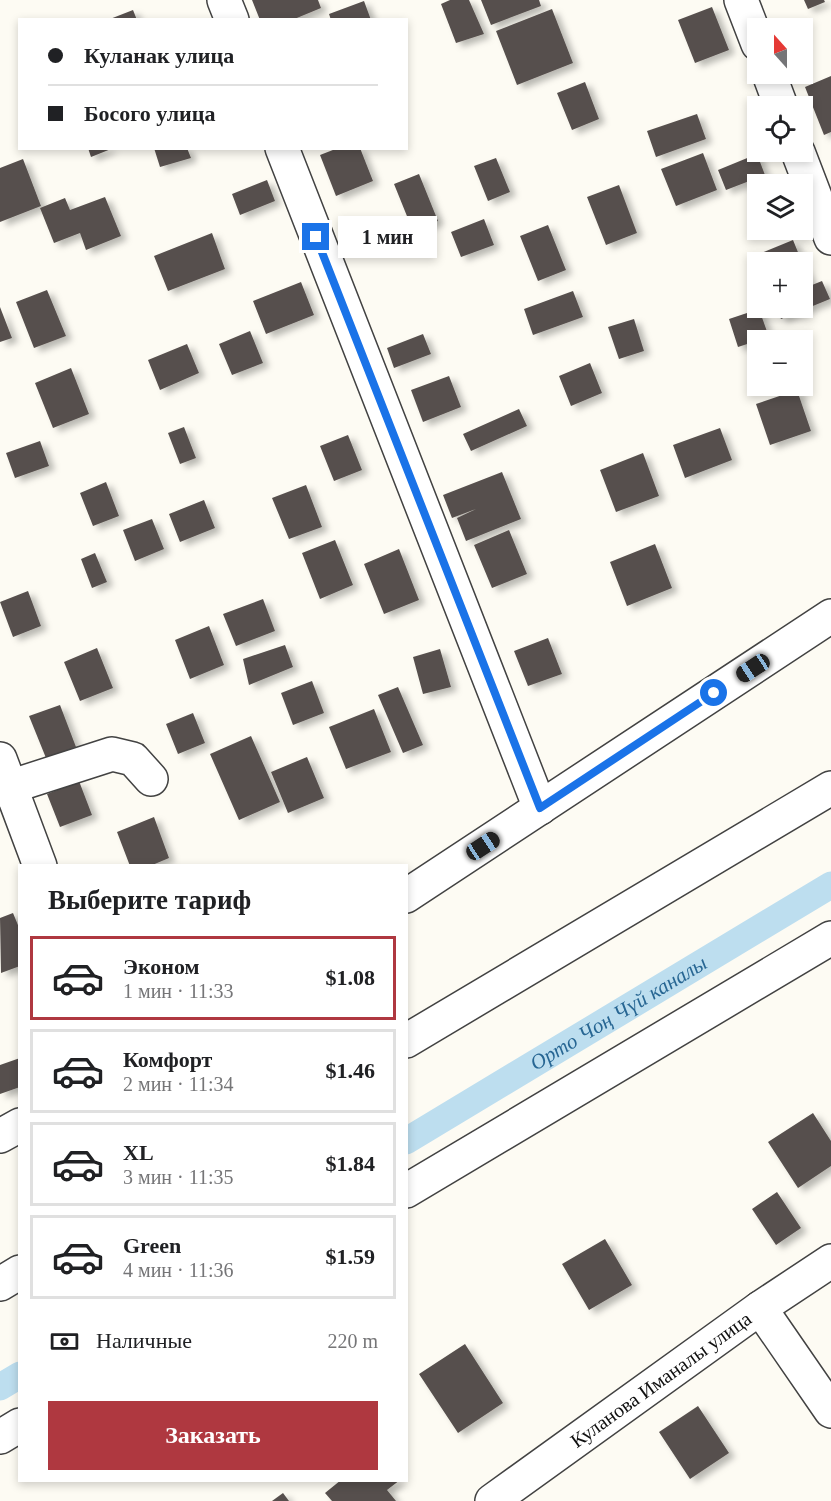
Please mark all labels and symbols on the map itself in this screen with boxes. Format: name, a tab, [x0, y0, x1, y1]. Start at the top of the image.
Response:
north arrow	[747, 18, 813, 84]
callout: 1 мин	[337, 216, 436, 258]
route end	[302, 223, 329, 250]
car	[733, 651, 773, 685]
route start	[700, 679, 727, 706]
car	[463, 829, 503, 863]
water label: Орто Чоң Чүй каналы	[526, 951, 711, 1075]
street label: Куланова Иманалы улица	[566, 1307, 755, 1452]

